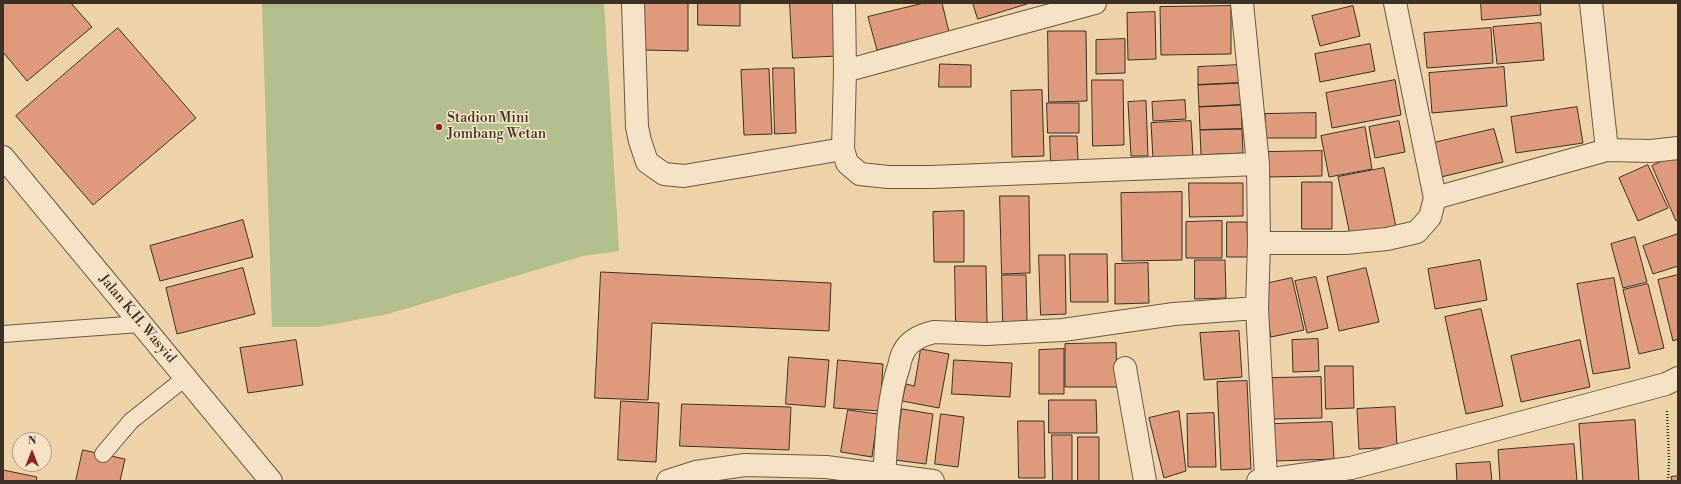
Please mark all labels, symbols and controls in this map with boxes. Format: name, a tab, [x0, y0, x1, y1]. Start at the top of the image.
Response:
place label: Stadion Mini Jombang Wetan	[447, 111, 546, 144]
marker: Stadion Mini Jombang Wetan	[434, 122, 444, 132]
street label: Jalan K.H. Wasyid	[95, 271, 179, 367]
north arrow	[12, 432, 52, 472]
text: N	[28, 434, 36, 448]

